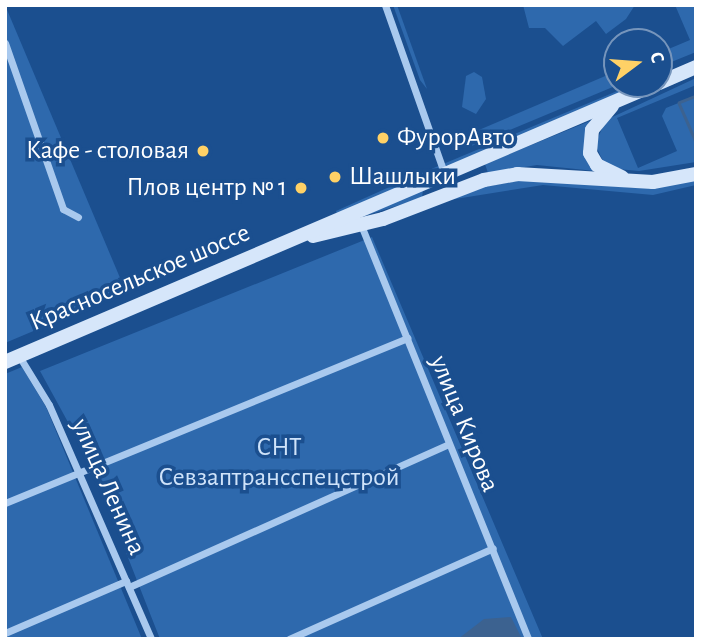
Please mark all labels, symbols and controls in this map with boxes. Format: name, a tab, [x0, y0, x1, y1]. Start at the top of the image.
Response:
north arrow	[603, 28, 673, 98]
text: С	[646, 50, 667, 65]
place label: ФурорАвто	[397, 122, 515, 154]
marker: ФурорАвто	[375, 130, 391, 146]
place label: Кафе - столовая	[26, 135, 189, 167]
marker: Кафе - столовая	[195, 143, 211, 159]
place label: Шашлыки	[349, 161, 456, 193]
marker: Шашлыки	[327, 169, 343, 185]
place label: Плов центр № 1	[127, 172, 287, 204]
marker: Плов центр № 1	[293, 180, 309, 196]
street label: Красносельское шоссе	[25, 217, 255, 339]
street label: улица Кирова	[423, 351, 505, 497]
street label: улица Ленина	[64, 414, 152, 560]
park label: СНТ Севзаптрансспецстрой	[159, 432, 399, 494]

